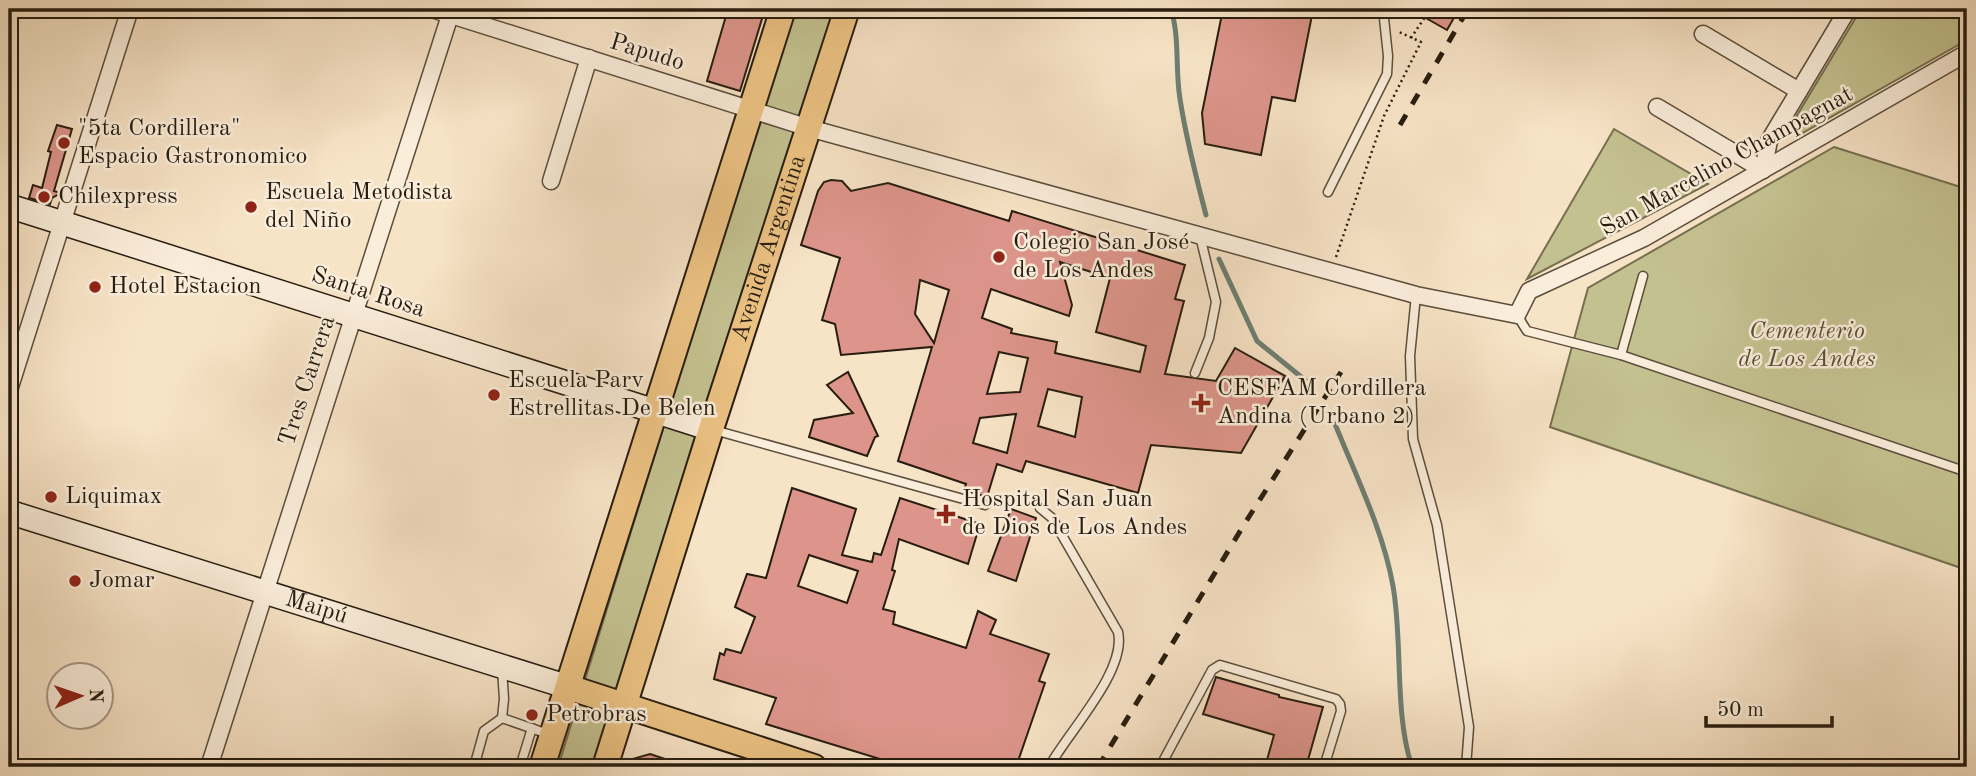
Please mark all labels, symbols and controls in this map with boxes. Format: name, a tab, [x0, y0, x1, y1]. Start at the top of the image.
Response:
street label: Papudo	[607, 30, 687, 76]
street label: San Marcelino Champagnat	[1597, 82, 1857, 242]
place label: "5ta Cordillera" Espacio Gastronomico	[78, 117, 307, 169]
marker: "5ta Cordillera" Espacio Gastronomico	[56, 135, 72, 151]
street label: Avenida Argentina	[728, 152, 811, 345]
place label: Escuela Metodista del Niño	[265, 181, 453, 233]
place label: Chilexpress	[58, 185, 178, 209]
marker: Chilexpress	[36, 189, 52, 205]
marker: Escuela Metodista del Niño	[243, 199, 259, 215]
place label: Colegio San José de Los Andes	[1013, 231, 1189, 283]
marker: Colegio San José de Los Andes	[991, 249, 1007, 265]
street label: Santa Rosa	[308, 263, 428, 323]
place label: Hotel Estacion	[109, 275, 262, 299]
marker: Hotel Estacion	[87, 279, 103, 295]
street label: Tres Carrera	[276, 313, 340, 449]
park label: Cementerio de Los Andes	[1738, 320, 1876, 372]
place label: Escuela Parv Estrellitas De Belen	[508, 369, 716, 421]
place label: CESFAM Cordillera Andina (Urbano 2)	[1217, 377, 1426, 429]
marker: Escuela Parv Estrellitas De Belen	[486, 387, 502, 403]
marker: CESFAM Cordillera Andina (Urbano 2)	[1191, 393, 1211, 413]
place label: Liquimax	[65, 485, 162, 509]
place label: Hospital San Juan de Dios de Los Andes	[962, 488, 1187, 540]
marker: Liquimax	[43, 489, 59, 505]
marker: Hospital San Juan de Dios de Los Andes	[936, 504, 956, 524]
place label: Jomar	[89, 569, 155, 593]
marker: Jomar	[67, 573, 83, 589]
street label: Maipú	[282, 587, 350, 629]
north arrow	[46, 660, 116, 730]
scale bar	[1706, 685, 1832, 729]
text: N	[85, 688, 104, 704]
text: 50 m	[1717, 700, 1764, 721]
place label: Petrobras	[546, 703, 647, 727]
marker: Petrobras	[524, 707, 540, 723]

